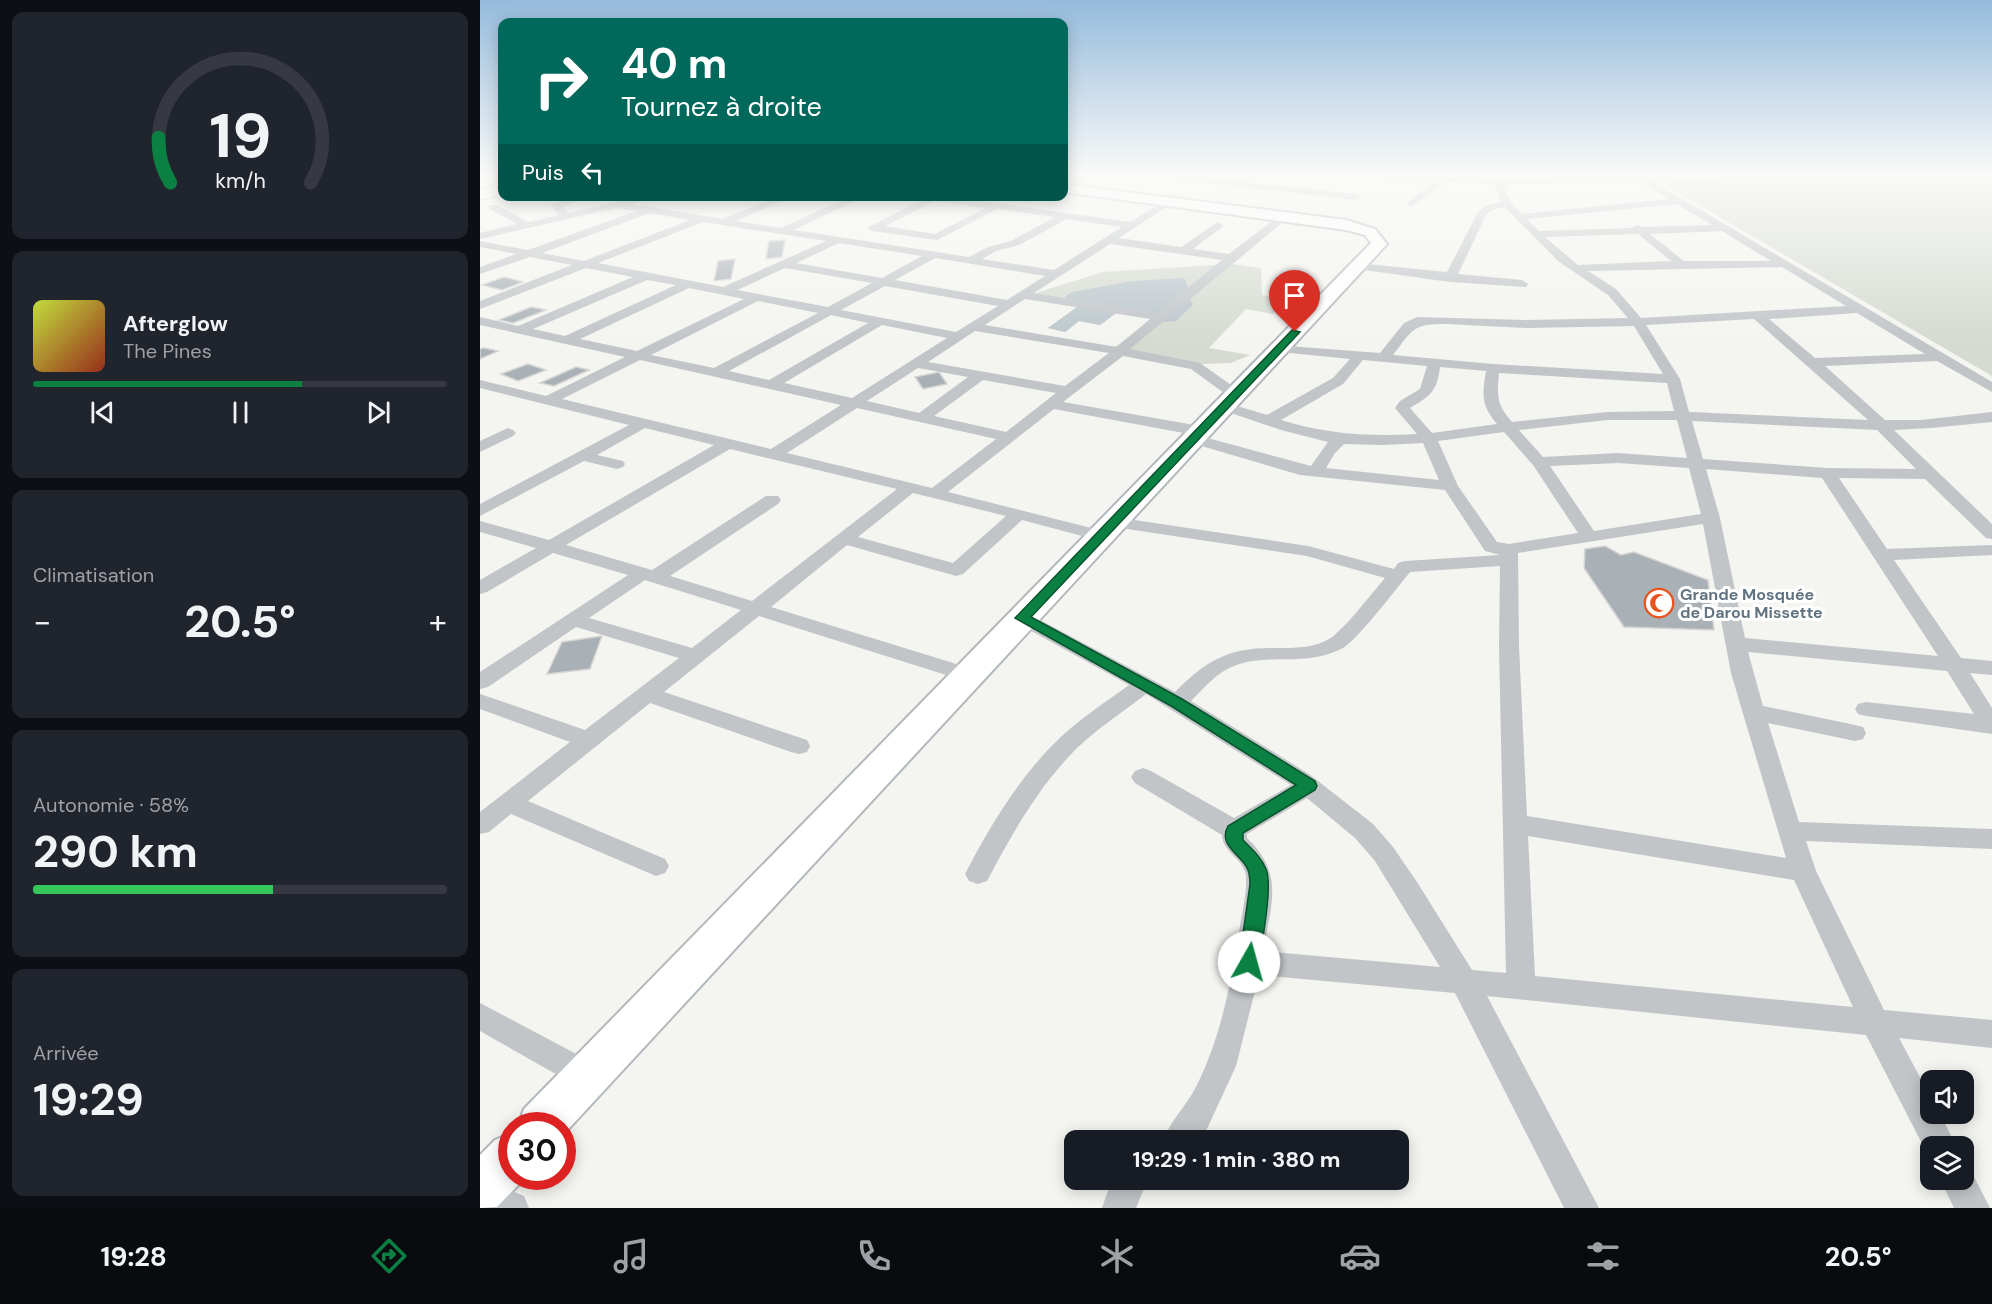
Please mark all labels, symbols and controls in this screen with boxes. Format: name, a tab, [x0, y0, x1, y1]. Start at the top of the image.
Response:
text: 40 m	[621, 36, 727, 91]
icon: right	[522, 42, 600, 120]
text: Tournez à droite	[621, 89, 822, 124]
text: 19	[209, 95, 271, 176]
icon: left	[576, 156, 609, 189]
text: Puis	[522, 158, 564, 187]
text: km/h	[215, 167, 265, 195]
pin	[1269, 270, 1320, 332]
icon: arrive	[1278, 279, 1311, 312]
text: Afterglow	[123, 309, 228, 338]
text: The Pines	[123, 338, 212, 364]
icon: previous	[86, 396, 119, 429]
icon: pause	[224, 396, 257, 429]
icon: next	[362, 396, 395, 429]
text: Climatisation	[33, 562, 154, 588]
place label: Grande Mosquée de Darou Missette	[1680, 584, 1823, 623]
mosque icon: Grande Mosquée de Darou Missette	[1643, 587, 1675, 619]
text: 20.5°	[184, 592, 296, 651]
text: −	[33, 600, 51, 643]
text: +	[429, 600, 447, 643]
text: Autonomie · 58%	[33, 792, 189, 818]
text: 290 km	[33, 822, 198, 881]
position arrow	[1217, 930, 1281, 994]
text: Arrivée	[33, 1040, 99, 1066]
text: 19:29	[33, 1070, 144, 1129]
map controls	[1920, 1070, 1974, 1190]
button: sound	[1920, 1070, 1974, 1124]
speed limit sign: 30	[498, 1112, 576, 1190]
button: layers	[1920, 1136, 1974, 1190]
text: 19:29 · 1 min · 380 m	[1133, 1145, 1340, 1174]
icon: directions	[368, 1235, 410, 1277]
icon: music	[610, 1235, 652, 1277]
icon: phone	[853, 1235, 895, 1277]
icon: climate	[1096, 1235, 1138, 1277]
icon: car	[1339, 1235, 1381, 1277]
icon: filters	[1582, 1235, 1624, 1277]
text: 19:28	[100, 1239, 167, 1274]
text: 20.5°	[1825, 1239, 1892, 1274]

